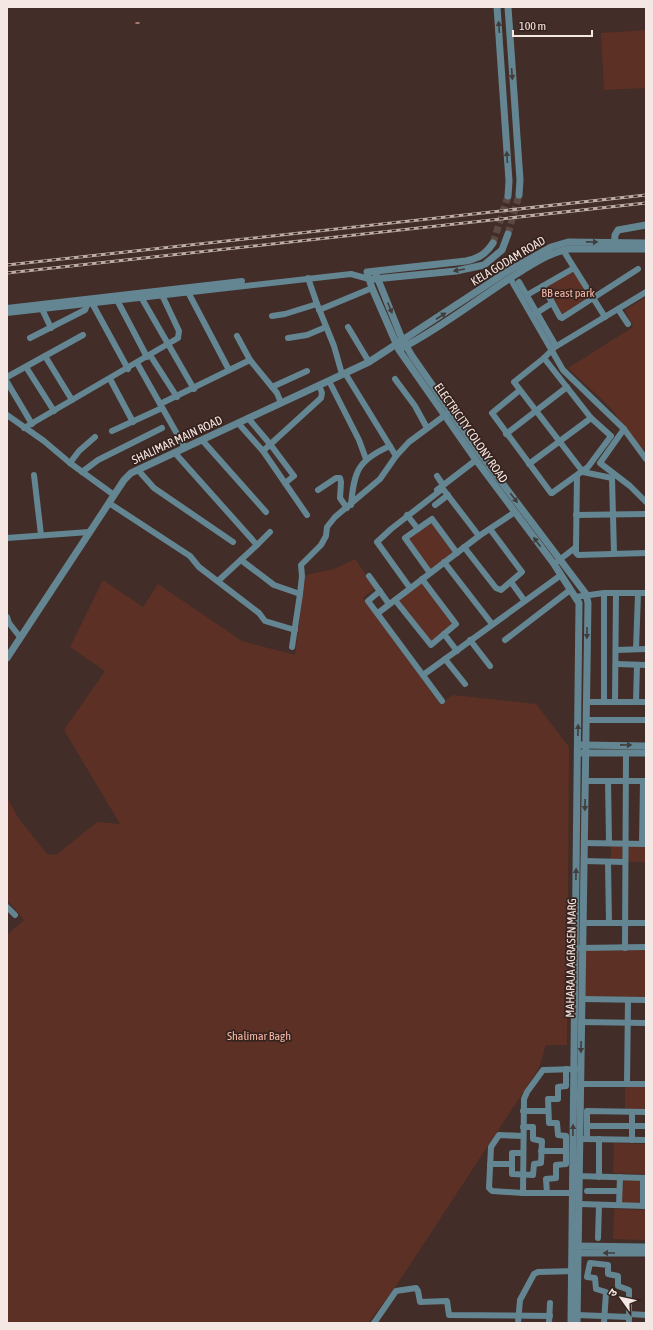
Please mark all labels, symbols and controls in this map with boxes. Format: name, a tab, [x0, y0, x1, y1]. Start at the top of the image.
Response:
scale bar	[513, 12, 592, 38]
text: 100 m	[519, 19, 546, 33]
one-way arrow	[495, 21, 502, 33]
one-way arrow	[509, 68, 516, 80]
one-way arrow	[504, 151, 511, 163]
street label: KELA GODAM ROAD	[468, 233, 548, 289]
one-way arrow	[586, 239, 599, 245]
one-way arrow	[452, 268, 465, 274]
park label: BB east park	[541, 286, 595, 300]
one-way arrow	[387, 303, 393, 315]
one-way arrow	[436, 312, 446, 320]
street label: ELECTRICITY COLONY ROAD	[431, 380, 511, 486]
street label: SHALIMAR MAIN ROAD	[129, 413, 225, 467]
one-way arrow	[509, 493, 518, 504]
one-way arrow	[533, 536, 541, 547]
one-way arrow	[584, 627, 590, 640]
one-way arrow	[574, 724, 581, 736]
one-way arrow	[620, 742, 633, 748]
one-way arrow	[581, 799, 588, 811]
one-way arrow	[573, 867, 579, 880]
street label: MAHARAJA AGRASEN MARG	[563, 898, 579, 1018]
park label: Shalimar Bagh	[227, 1029, 291, 1043]
one-way arrow	[578, 1041, 584, 1054]
one-way arrow	[570, 1123, 576, 1136]
one-way arrow	[602, 1250, 615, 1256]
north arrow	[601, 1278, 641, 1318]
text: उ	[606, 1286, 620, 1299]

